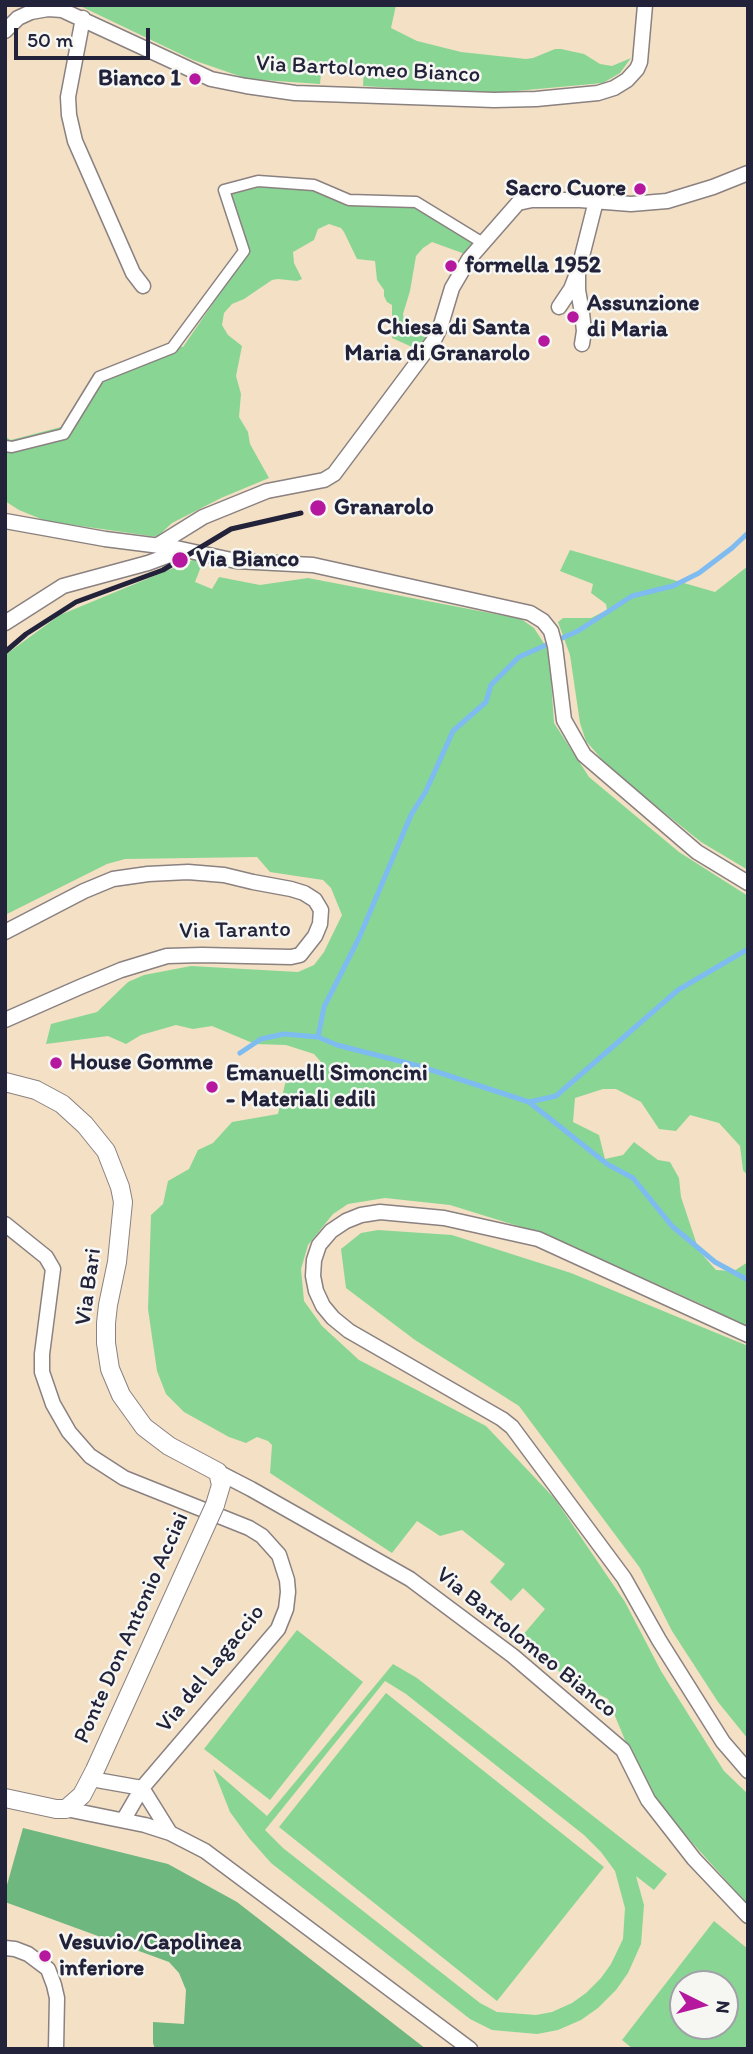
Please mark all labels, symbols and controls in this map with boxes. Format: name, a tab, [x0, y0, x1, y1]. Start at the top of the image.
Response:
scale bar	[18, 14, 154, 58]
text: 50 m	[27, 27, 73, 52]
street label: Via Bartolomeo Bianco	[255, 50, 481, 90]
place label: Bianco 1	[98, 65, 181, 93]
marker: Bianco 1	[187, 71, 203, 87]
place label: Sacro Cuore	[506, 175, 626, 203]
marker: Sacro Cuore	[632, 181, 648, 197]
place label: formella 1952	[465, 252, 601, 280]
marker: formella 1952	[443, 258, 459, 274]
place label: Assunzione di Maria	[587, 290, 699, 344]
marker: Assunzione di Maria	[565, 309, 581, 325]
place label: Chiesa di Santa Maria di Granarolo	[344, 314, 530, 368]
marker: Chiesa di Santa Maria di Granarolo	[536, 333, 552, 349]
place label: Granarolo	[334, 494, 434, 522]
marker: Granarolo	[308, 498, 328, 518]
place label: Via Bianco	[196, 546, 299, 574]
marker: Via Bianco	[170, 550, 190, 570]
street label: Via Taranto	[179, 916, 291, 946]
place label: House Gomme	[70, 1049, 213, 1077]
marker: House Gomme	[48, 1055, 64, 1071]
place label: Emanuelli Simoncini - Materiali edili	[226, 1060, 428, 1114]
marker: Emanuelli Simoncini - Materiali edili	[204, 1079, 220, 1095]
street label: Via Bari	[70, 1247, 108, 1327]
street label: Ponte Don Antonio Acciai	[69, 1508, 195, 1748]
street label: Via Bartolomeo Bianco	[430, 1562, 622, 1724]
street label: Via del Lagaccio	[151, 1599, 271, 1739]
place label: Vesuvio/Capolinea inferiore	[59, 1929, 242, 1983]
marker: Vesuvio/Capolinea inferiore	[37, 1948, 53, 1964]
north arrow	[669, 1970, 739, 2040]
text: N	[711, 1999, 736, 2015]

